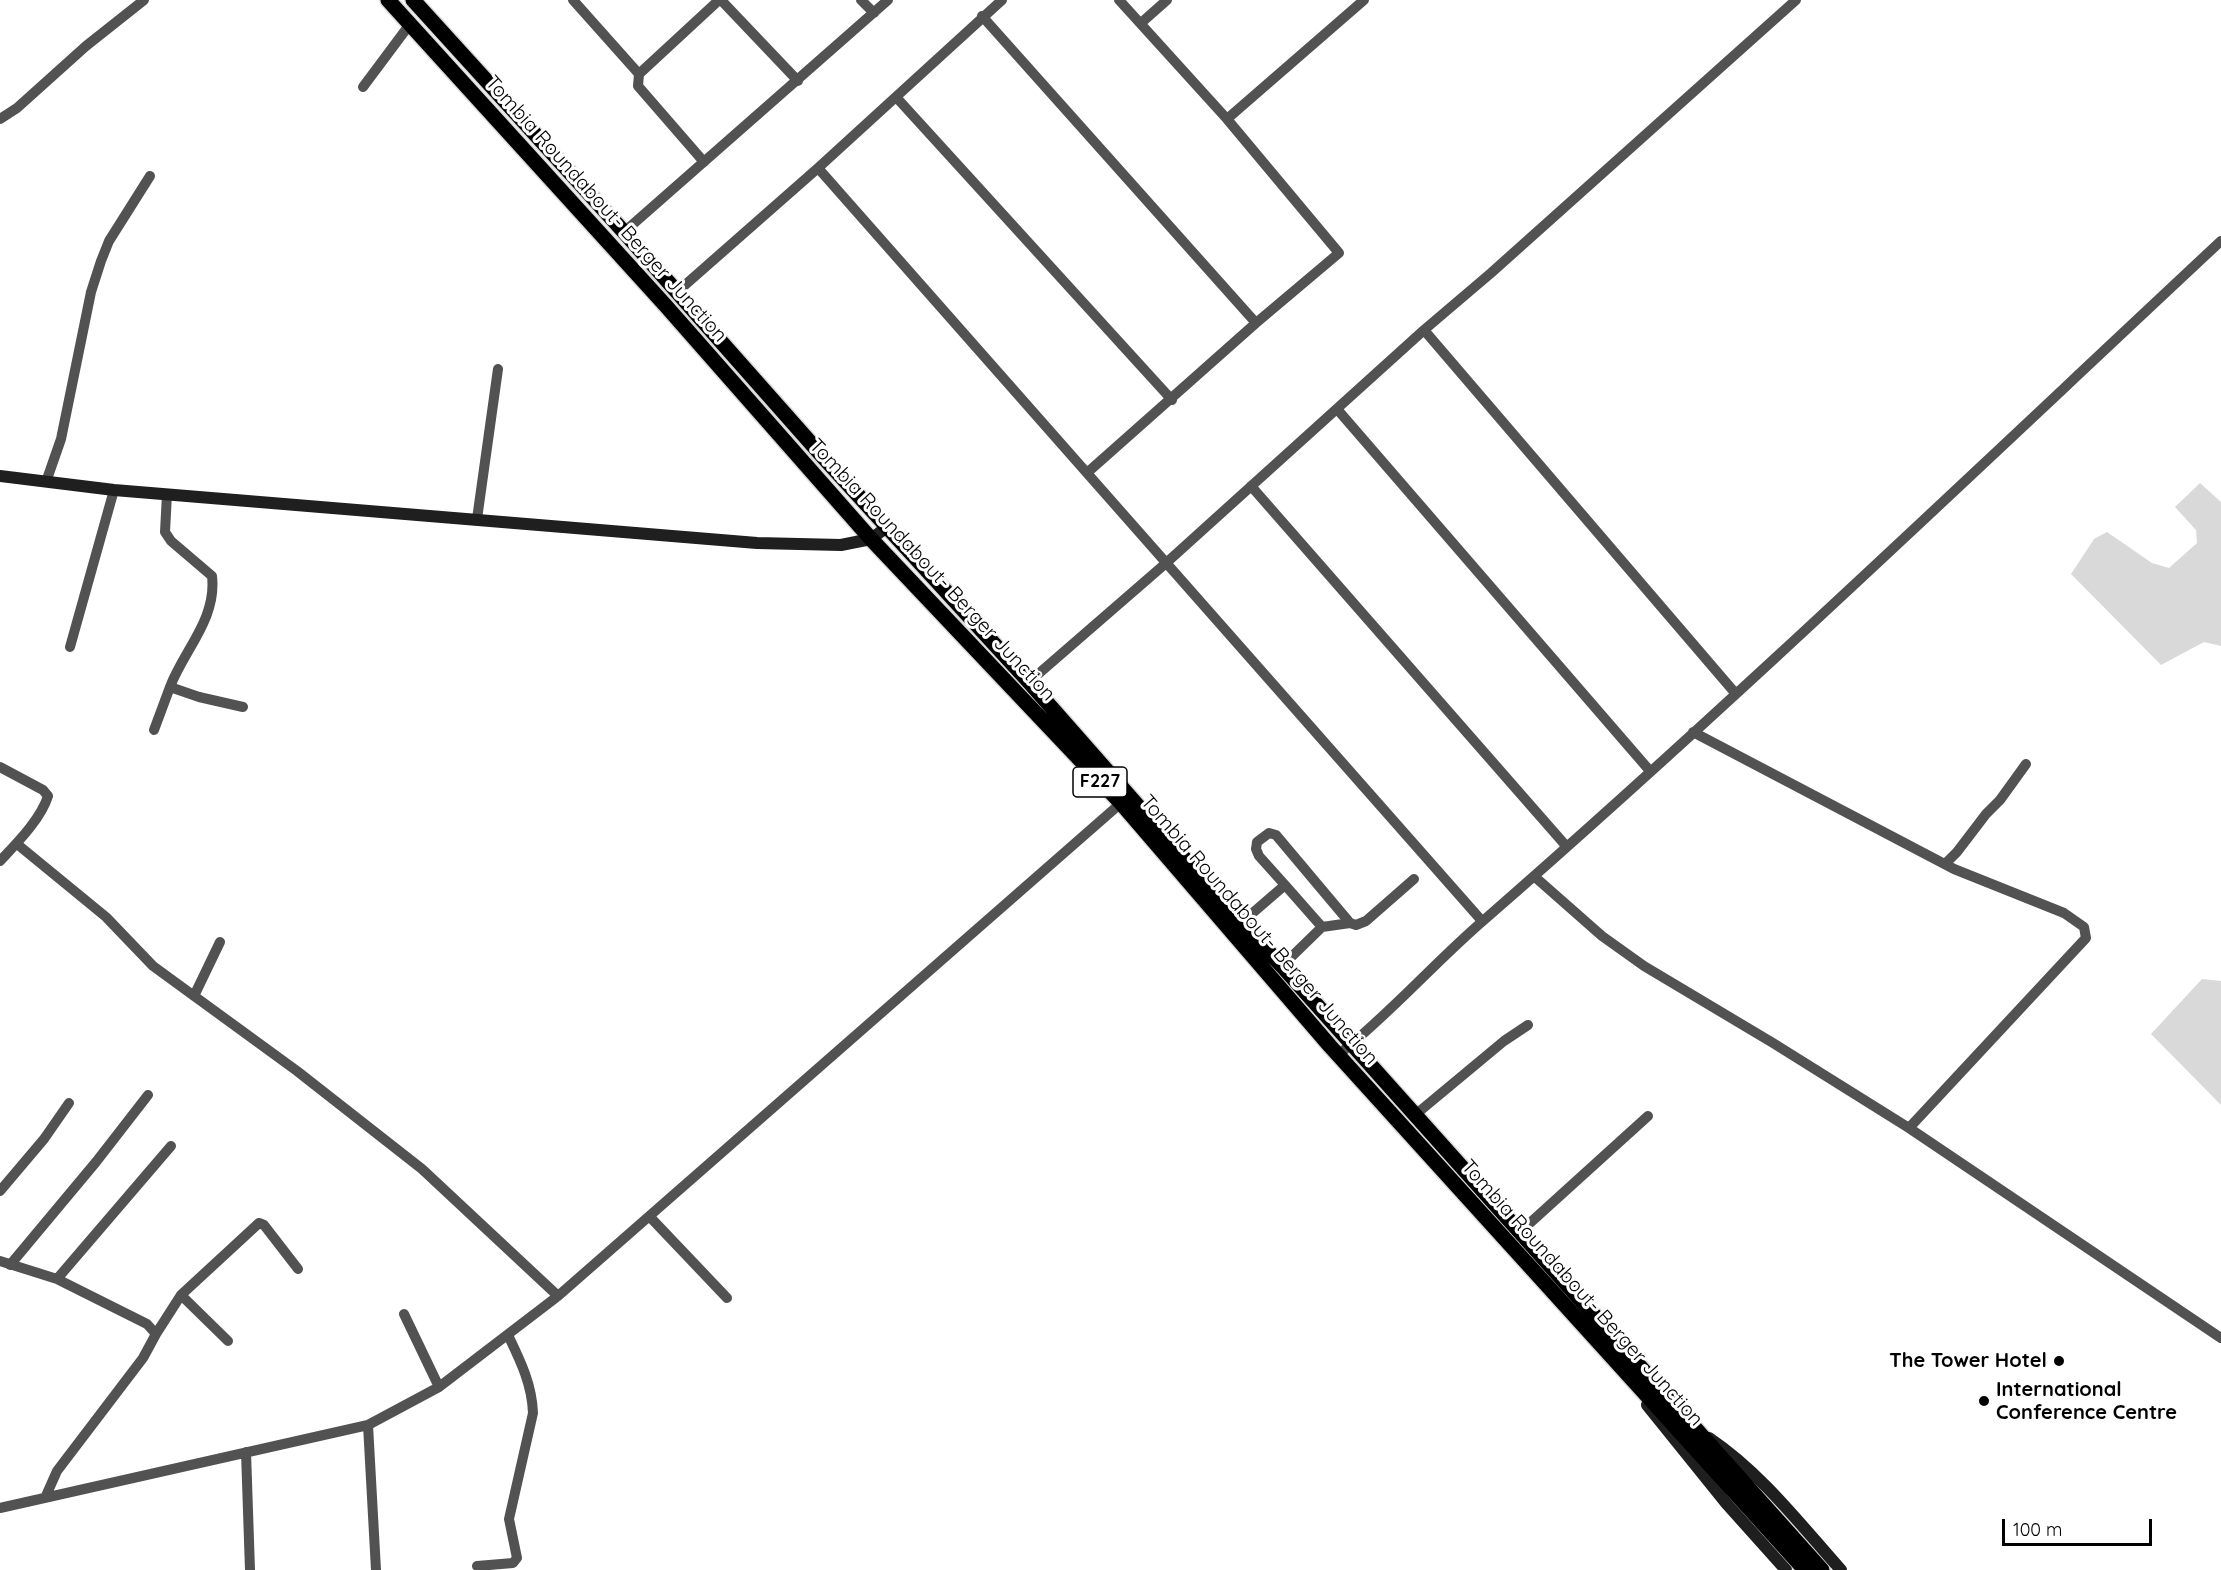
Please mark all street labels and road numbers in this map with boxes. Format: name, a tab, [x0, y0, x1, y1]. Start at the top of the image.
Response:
street label: Tombia Roundabout- Berger Junction	[480, 71, 732, 347]
street label: Tombia Roundabout- Berger Junction	[804, 434, 1060, 706]
road number: F227	[1073, 767, 1127, 797]
street label: Tombia Roundabout- Berger Junction	[1135, 790, 1383, 1070]
street label: Tombia Roundabout- Berger Junction	[1456, 1155, 1708, 1431]

